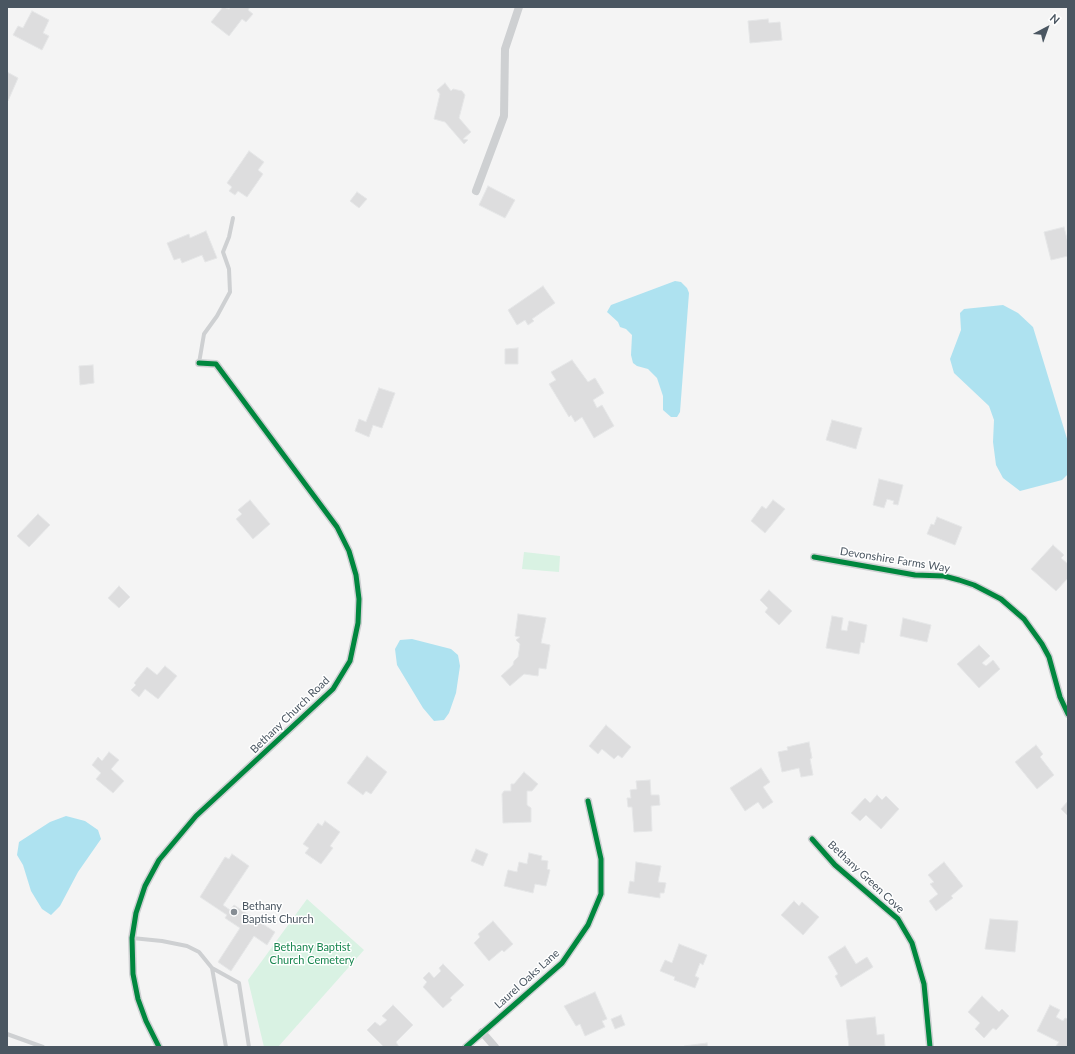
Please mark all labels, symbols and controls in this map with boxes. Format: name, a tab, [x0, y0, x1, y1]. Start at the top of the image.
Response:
north arrow	[1027, 8, 1067, 48]
text: N	[1048, 11, 1063, 26]
street label: Devonshire Farms Way	[839, 545, 951, 575]
street label: Bethany Church Road	[248, 674, 332, 756]
street label: Bethany Green Cove	[825, 838, 907, 916]
place label: Bethany Baptist Church	[242, 899, 314, 925]
marker: Bethany Baptist Church	[229, 907, 239, 917]
park label: Bethany Baptist Church Cemetery	[270, 940, 354, 966]
street label: Laurel Oaks Lane	[492, 946, 562, 1012]

